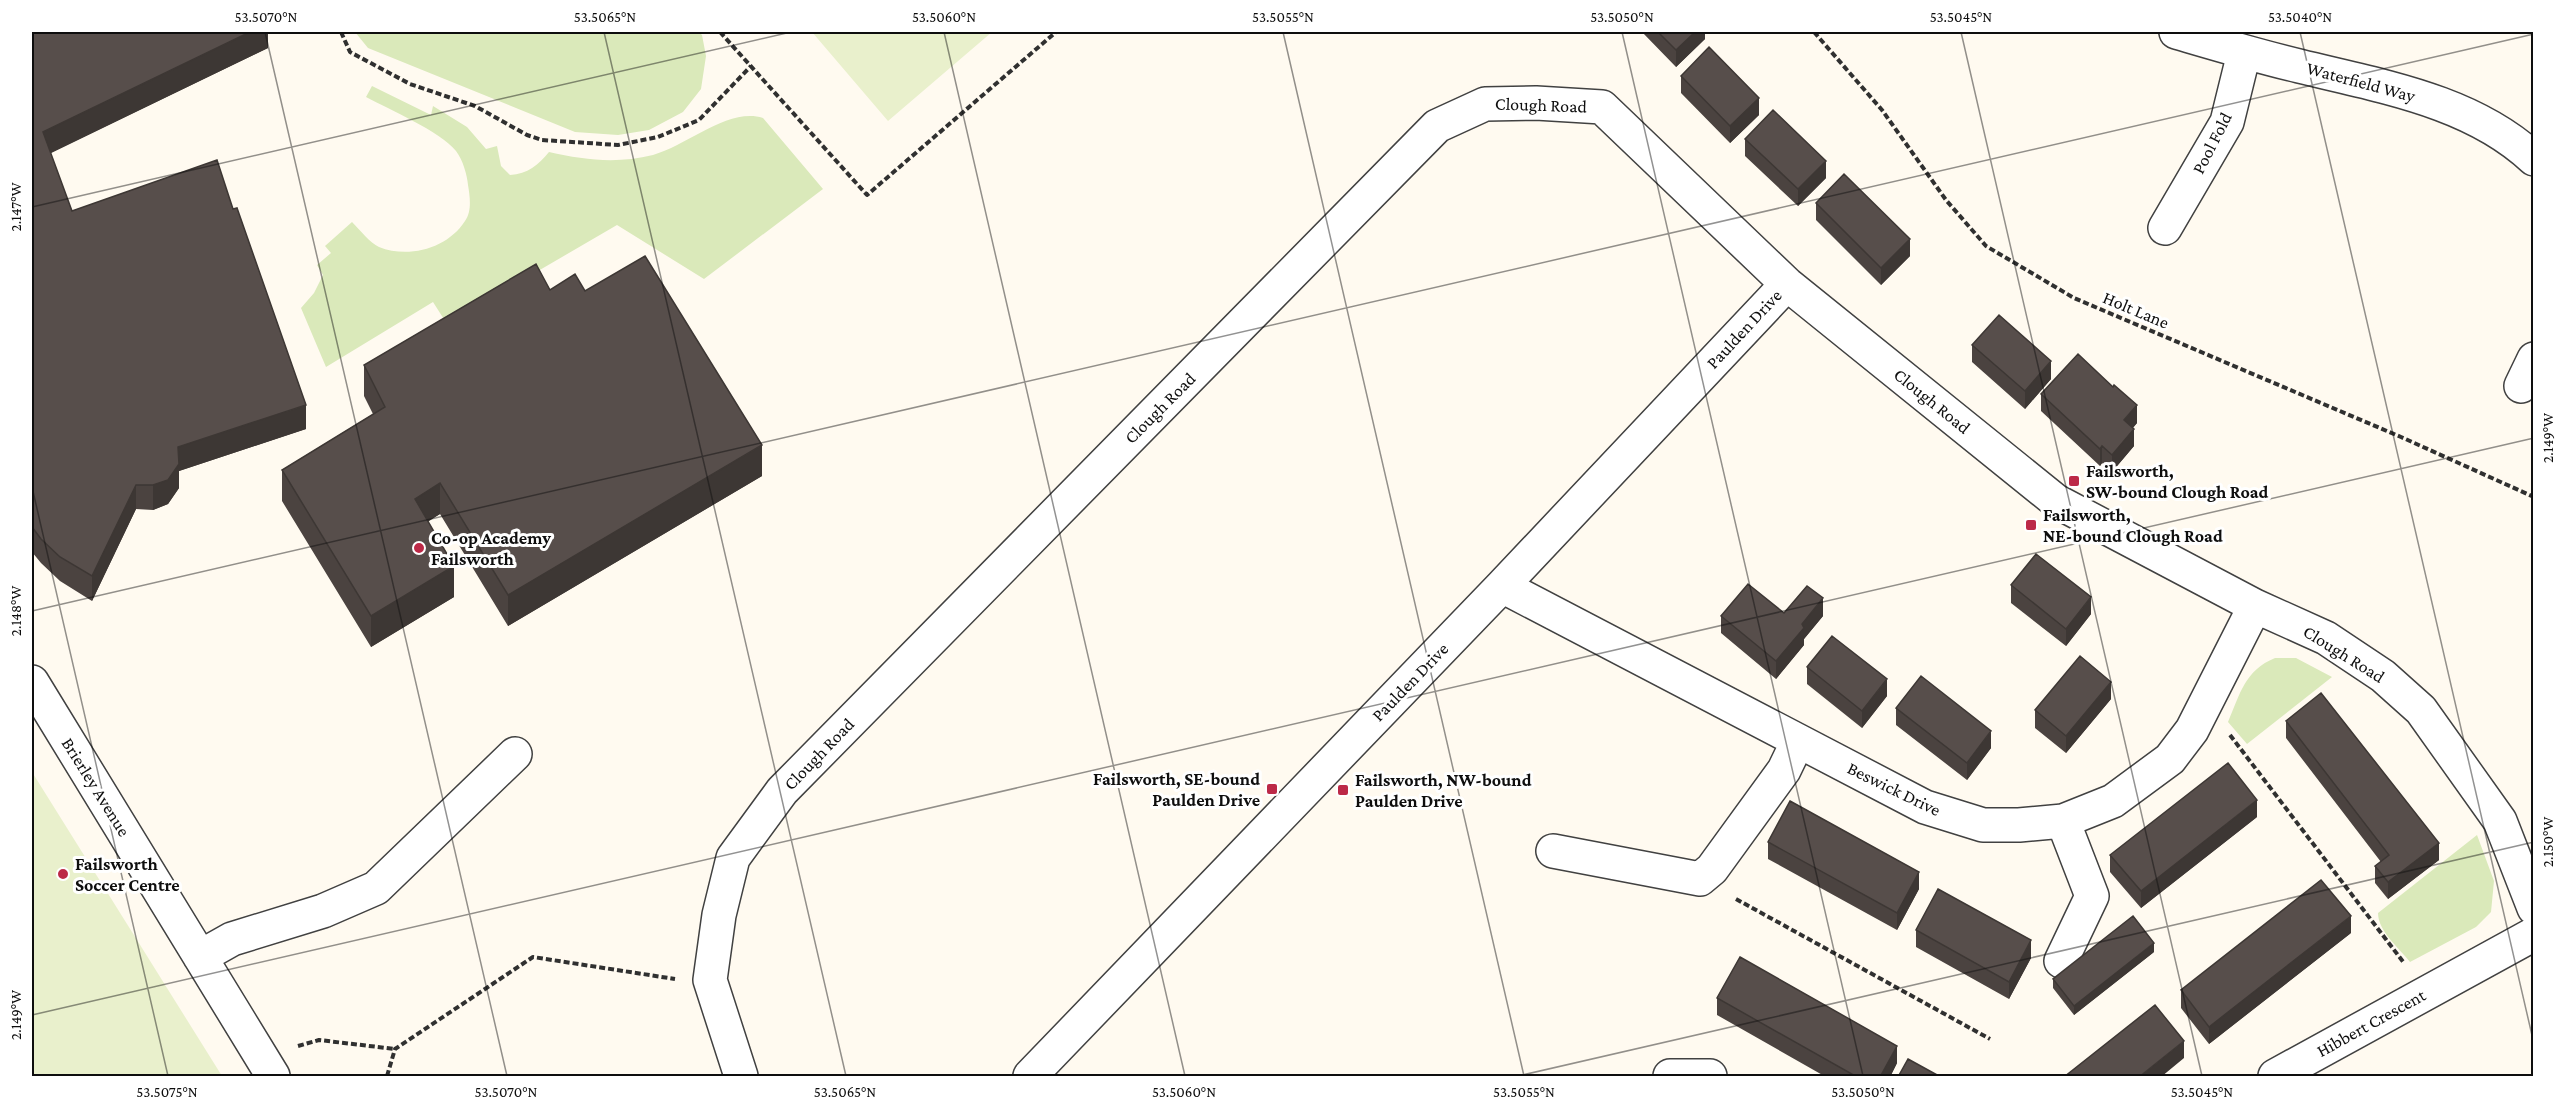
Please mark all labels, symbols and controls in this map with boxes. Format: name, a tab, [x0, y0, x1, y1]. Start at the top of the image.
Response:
text: 53.5070°N	[235, 9, 298, 25]
text: 53.5065°N	[574, 9, 636, 25]
text: 53.5060°N	[912, 9, 976, 25]
text: 53.5055°N	[1252, 9, 1314, 25]
text: 53.5050°N	[1590, 9, 1654, 25]
text: 53.5045°N	[1930, 9, 1992, 25]
text: 53.5040°N	[2268, 9, 2332, 25]
street label: Waterfield Way	[2305, 58, 2418, 106]
street label: Clough Road	[1495, 93, 1588, 117]
street label: Pool Fold	[2188, 108, 2236, 177]
text: 2.147°W	[8, 182, 24, 231]
street label: Paulden Drive	[1702, 285, 1786, 373]
street label: Holt Lane	[2100, 287, 2172, 333]
street label: Clough Road	[1890, 364, 1974, 438]
street label: Clough Road	[1120, 368, 1200, 448]
text: 2.149°W	[2540, 413, 2556, 463]
place label: Failsworth, SW-bound Clough Road	[2086, 461, 2269, 502]
marker: Failsworth, SW-bound Clough Road	[2067, 474, 2081, 488]
place label: Failsworth, NE-bound Clough Road	[2043, 505, 2223, 546]
marker: Failsworth, NE-bound Clough Road	[2024, 518, 2038, 532]
place label: Co-op Academy Failsworth	[431, 528, 551, 569]
marker: Co-op Academy Failsworth	[412, 541, 426, 555]
text: 2.148°W	[8, 586, 24, 636]
street label: Clough Road	[2300, 621, 2389, 687]
street label: Paulden Drive	[1368, 639, 1452, 725]
street label: Clough Road	[780, 714, 859, 794]
street label: Brierley Avenue	[58, 734, 134, 840]
street label: Beswick Drive	[1844, 758, 1944, 820]
place label: Failsworth, SE-bound Paulden Drive	[1093, 769, 1260, 810]
place label: Failsworth, NW-bound Paulden Drive	[1355, 770, 1532, 811]
marker: Failsworth, SE-bound Paulden Drive	[1265, 782, 1279, 796]
marker: Failsworth, NW-bound Paulden Drive	[1336, 783, 1350, 797]
text: 2.150°W	[2540, 817, 2556, 867]
place label: Failsworth Soccer Centre	[75, 854, 180, 895]
marker: Failsworth Soccer Centre	[56, 867, 70, 881]
street label: Hibbert Crescent	[2313, 984, 2430, 1061]
text: 2.149°W	[8, 990, 24, 1040]
text: 53.5075°N	[136, 1084, 198, 1100]
text: 53.5070°N	[475, 1084, 538, 1100]
text: 53.5065°N	[814, 1084, 876, 1100]
text: 53.5060°N	[1152, 1084, 1216, 1100]
text: 53.5055°N	[1493, 1084, 1555, 1100]
text: 53.5050°N	[1831, 1084, 1895, 1100]
text: 53.5045°N	[2171, 1084, 2233, 1100]

